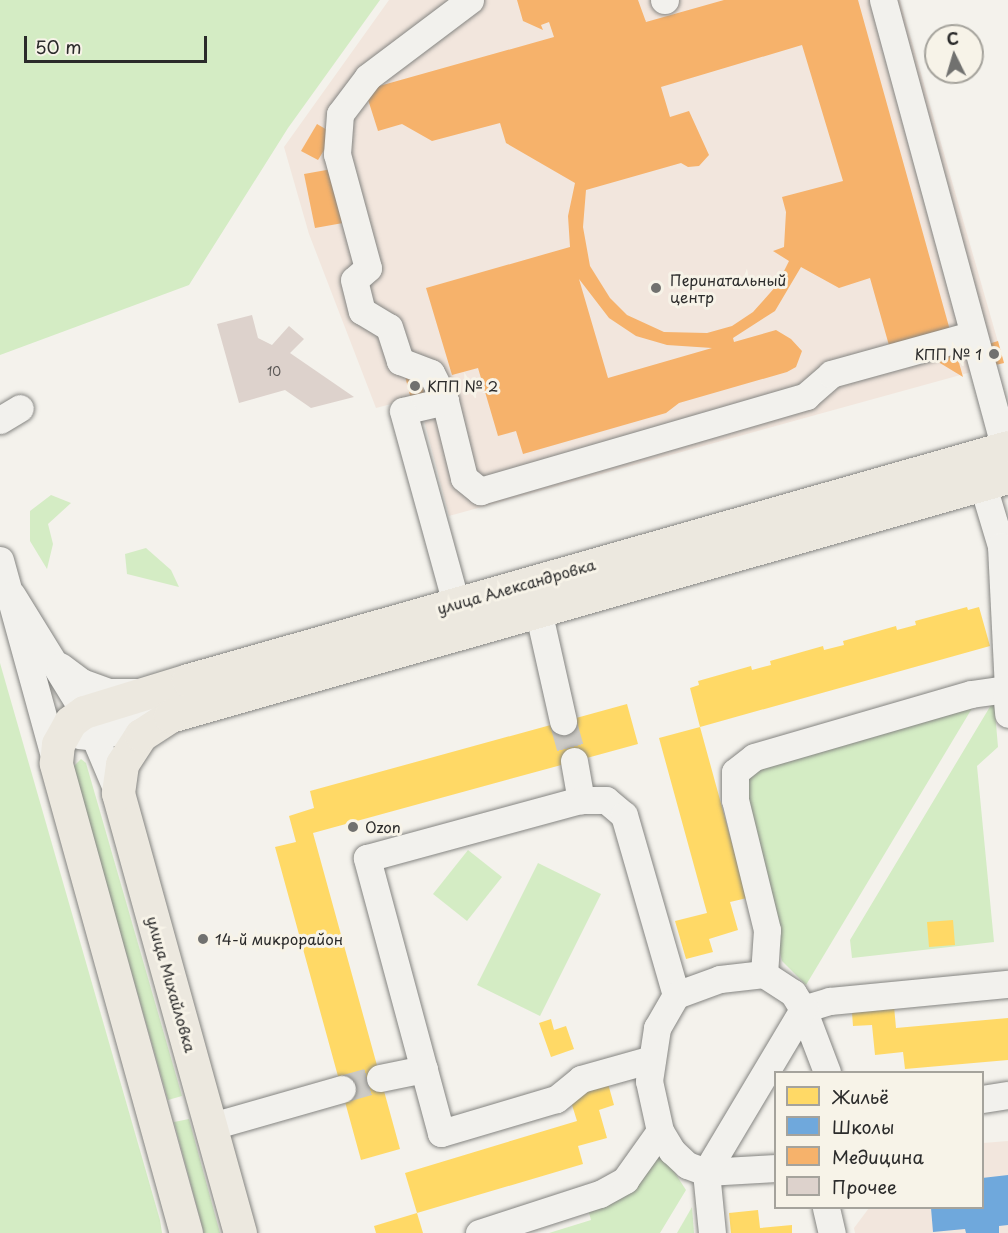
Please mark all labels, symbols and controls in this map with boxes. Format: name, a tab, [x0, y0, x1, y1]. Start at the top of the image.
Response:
scale bar	[27, 24, 210, 62]
north arrow	[924, 24, 984, 84]
text: С	[946, 26, 960, 51]
text: 50 m	[35, 33, 82, 60]
place label: Перинатальный центр	[670, 270, 786, 305]
marker: Перинатальный центр	[647, 279, 665, 297]
place label: КПП № 1	[914, 345, 982, 363]
marker: КПП № 1	[987, 347, 1001, 361]
house number: 10	[267, 365, 281, 379]
place label: КПП № 2	[427, 377, 499, 395]
marker: КПП № 2	[408, 379, 422, 393]
street label: улица Александровка	[435, 555, 597, 617]
place label: Ozon	[365, 818, 401, 836]
marker: Ozon	[346, 820, 360, 834]
street label: улица Михайловка	[144, 913, 200, 1055]
place label: 14-й микрорайон	[215, 930, 344, 948]
marker: 14-й микрорайон	[196, 932, 210, 946]
legend	[774, 1071, 984, 1209]
text: Жильё	[832, 1083, 889, 1110]
text: Школы	[832, 1113, 895, 1140]
text: Медицина	[832, 1143, 924, 1170]
text: Прочее	[832, 1173, 897, 1200]

